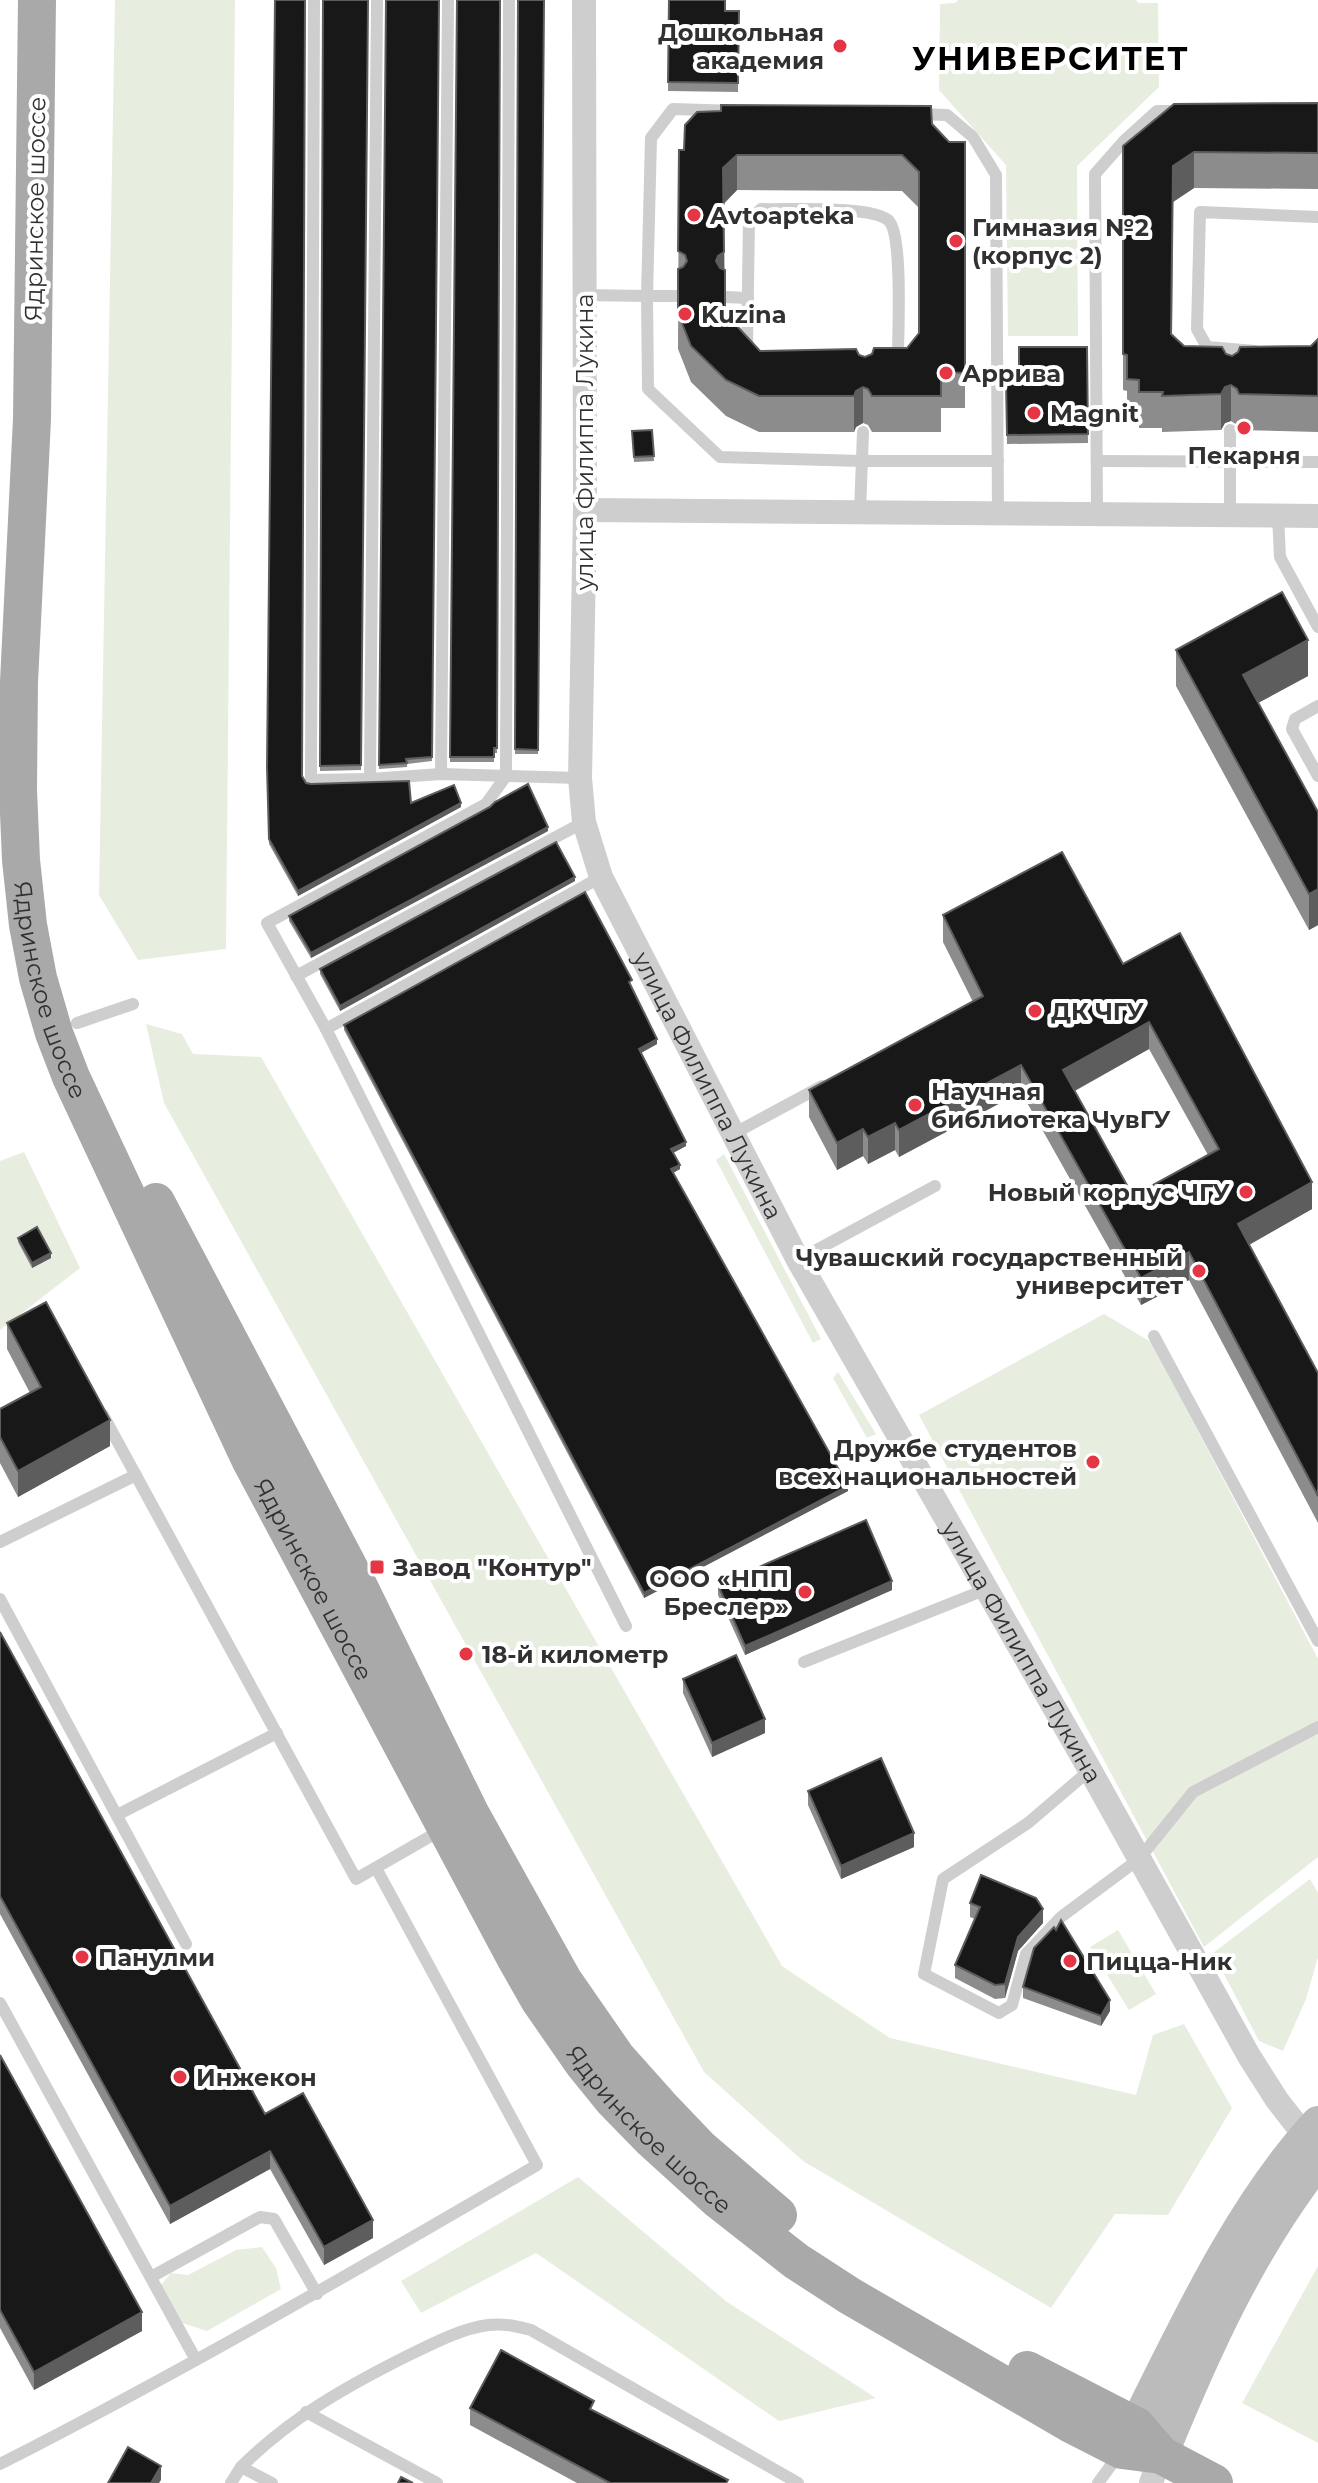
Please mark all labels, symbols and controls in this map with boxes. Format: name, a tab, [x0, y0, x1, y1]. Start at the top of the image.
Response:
place label: Дошкольная академия	[658, 18, 824, 75]
marker: Дошкольная академия	[831, 37, 849, 55]
district label: УНИВЕРСИТЕТ	[912, 39, 1190, 78]
street label: Ядринское шоссе	[19, 96, 51, 322]
place label: Avtoapteka	[709, 201, 855, 230]
marker: Avtoapteka	[685, 206, 703, 224]
place label: Гимназия №2 (корпус 2)	[972, 213, 1149, 270]
marker: Гимназия №2 (корпус 2)	[947, 232, 965, 250]
street label: улица Филиппа Лукина	[570, 294, 599, 591]
place label: Kuzina	[701, 300, 787, 329]
marker: Kuzina	[676, 305, 694, 323]
place label: Аррива	[962, 359, 1061, 388]
marker: Аррива	[937, 364, 955, 382]
place label: Magnit	[1050, 399, 1139, 428]
marker: Magnit	[1025, 404, 1043, 422]
marker: Пекарня	[1235, 419, 1253, 437]
place label: Пекарня	[1188, 441, 1300, 470]
street label: Ядринское шоссе	[9, 879, 94, 1103]
street label: улица Филиппа Лукина	[627, 946, 789, 1224]
place label: ДК ЧГУ	[1051, 997, 1144, 1026]
marker: ДК ЧГУ	[1026, 1002, 1044, 1020]
place label: Научная библиотека ЧувГУ	[931, 1077, 1171, 1134]
marker: Научная библиотека ЧувГУ	[906, 1096, 924, 1114]
place label: Новый корпус ЧГУ	[988, 1178, 1231, 1207]
marker: Новый корпус ЧГУ	[1237, 1183, 1255, 1201]
place label: Чувашский государственный университет	[796, 1243, 1183, 1300]
marker: Чувашский государственный университет	[1190, 1262, 1208, 1280]
place label: Дружбе студентов всех национальностей	[778, 1434, 1077, 1491]
marker: Дружбе студентов всех национальностей	[1084, 1453, 1102, 1471]
street label: Ядринское шоссе	[248, 1473, 379, 1685]
street label: улица Филиппа Лукина	[935, 1515, 1109, 1788]
place label: Завод "Контур"	[392, 1553, 591, 1582]
marker: Завод "Контур"	[368, 1558, 386, 1576]
place label: ООО «НПП Бреслер»	[649, 1564, 789, 1621]
marker: ООО «НПП Бреслер»	[796, 1583, 814, 1601]
place label: 18-й километр	[482, 1640, 669, 1669]
marker: 18-й километр	[457, 1645, 475, 1663]
place label: Панулми	[98, 1943, 215, 1972]
place label: Пицца-Ник	[1086, 1947, 1233, 1976]
marker: Панулми	[73, 1948, 91, 1966]
marker: Пицца-Ник	[1061, 1952, 1079, 1970]
street label: Ядринское шоссе	[560, 2039, 738, 2220]
place label: Инжекон	[196, 2063, 317, 2092]
marker: Инжекон	[171, 2068, 189, 2086]

